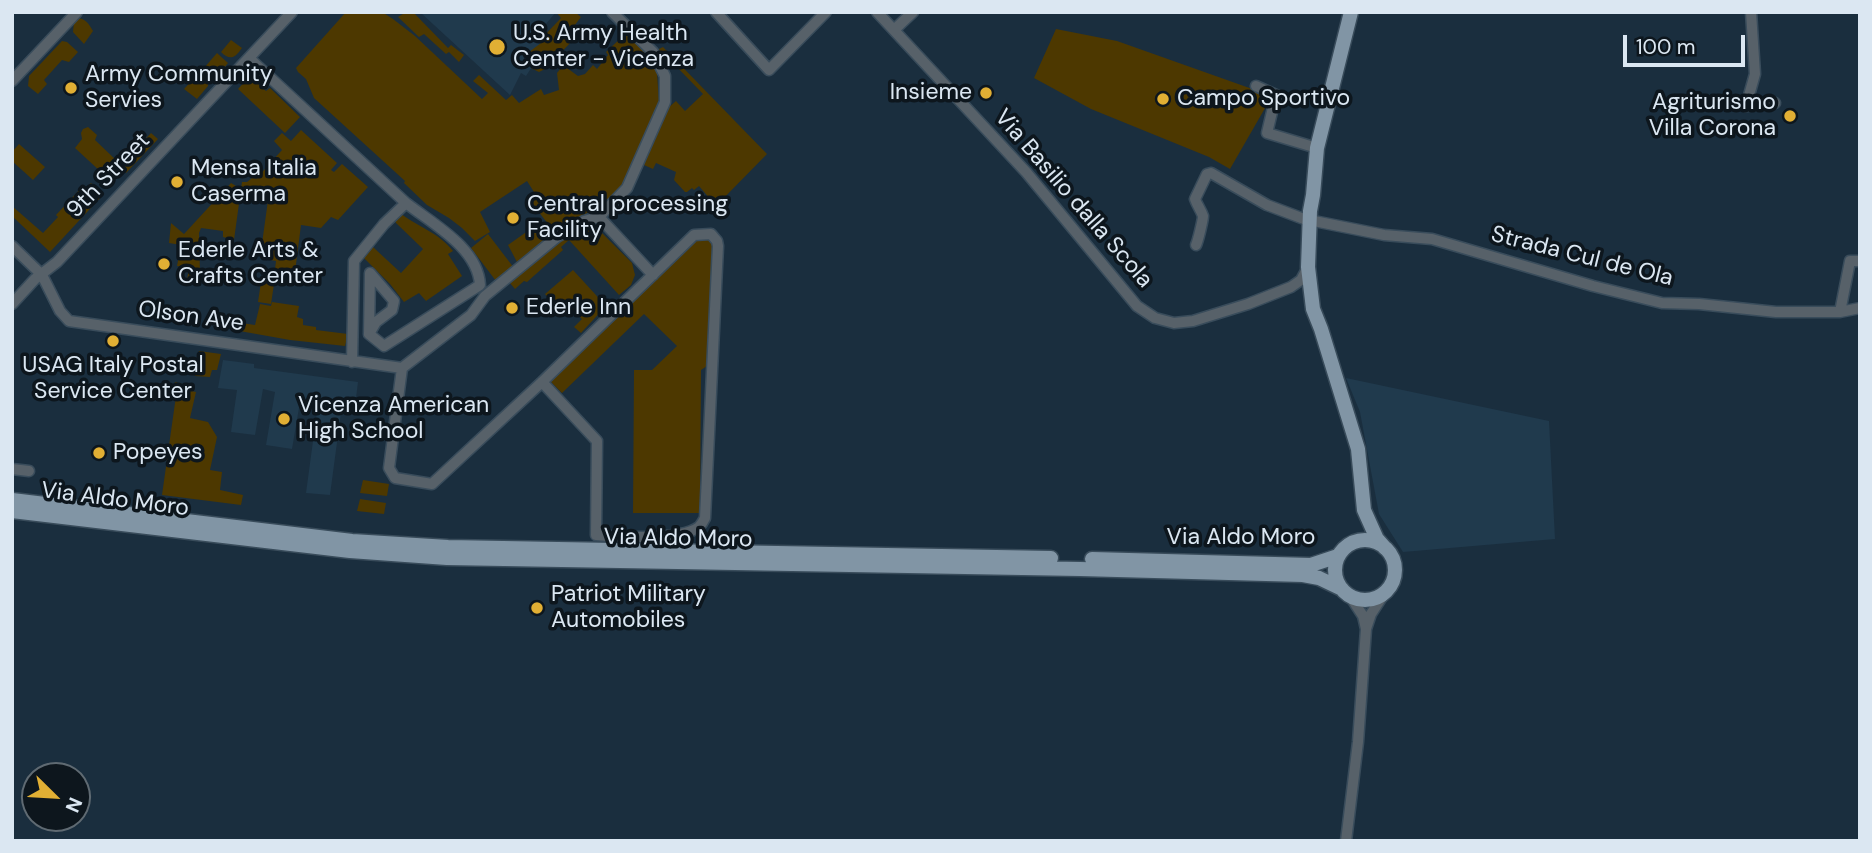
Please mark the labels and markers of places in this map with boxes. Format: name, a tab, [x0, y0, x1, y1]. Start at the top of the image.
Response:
place label: U.S. Army Health Center - Vicenza	[513, 20, 694, 74]
marker: U.S. Army Health Center - Vicenza	[487, 37, 507, 57]
place label: Army Community Servies	[85, 61, 273, 115]
place label: Insieme	[890, 79, 972, 107]
marker: Army Community Servies	[63, 80, 79, 96]
marker: Insieme	[978, 85, 994, 101]
place label: Campo Sportivo	[1177, 85, 1350, 113]
place label: Agriturismo Villa Corona	[1649, 89, 1776, 143]
marker: Campo Sportivo	[1155, 91, 1171, 107]
marker: Agriturismo Villa Corona	[1782, 108, 1798, 124]
place label: Mensa Italia Caserma	[191, 155, 317, 209]
marker: Mensa Italia Caserma	[169, 174, 185, 190]
place label: Central processing Facility	[527, 191, 728, 245]
marker: Central processing Facility	[505, 210, 521, 226]
place label: Ederle Arts & Crafts Center	[178, 237, 323, 291]
marker: Ederle Arts & Crafts Center	[156, 256, 172, 272]
place label: Ederle Inn	[526, 294, 631, 322]
marker: Ederle Inn	[504, 300, 520, 316]
marker: USAG Italy Postal Service Center	[105, 333, 121, 349]
place label: USAG Italy Postal Service Center	[22, 352, 204, 406]
place label: Vicenza American High School	[298, 392, 489, 446]
marker: Vicenza American High School	[276, 411, 292, 427]
place label: Popeyes	[113, 439, 203, 467]
marker: Popeyes	[91, 445, 107, 461]
place label: Patriot Military Automobiles	[551, 581, 706, 635]
marker: Patriot Military Automobiles	[529, 600, 545, 616]

